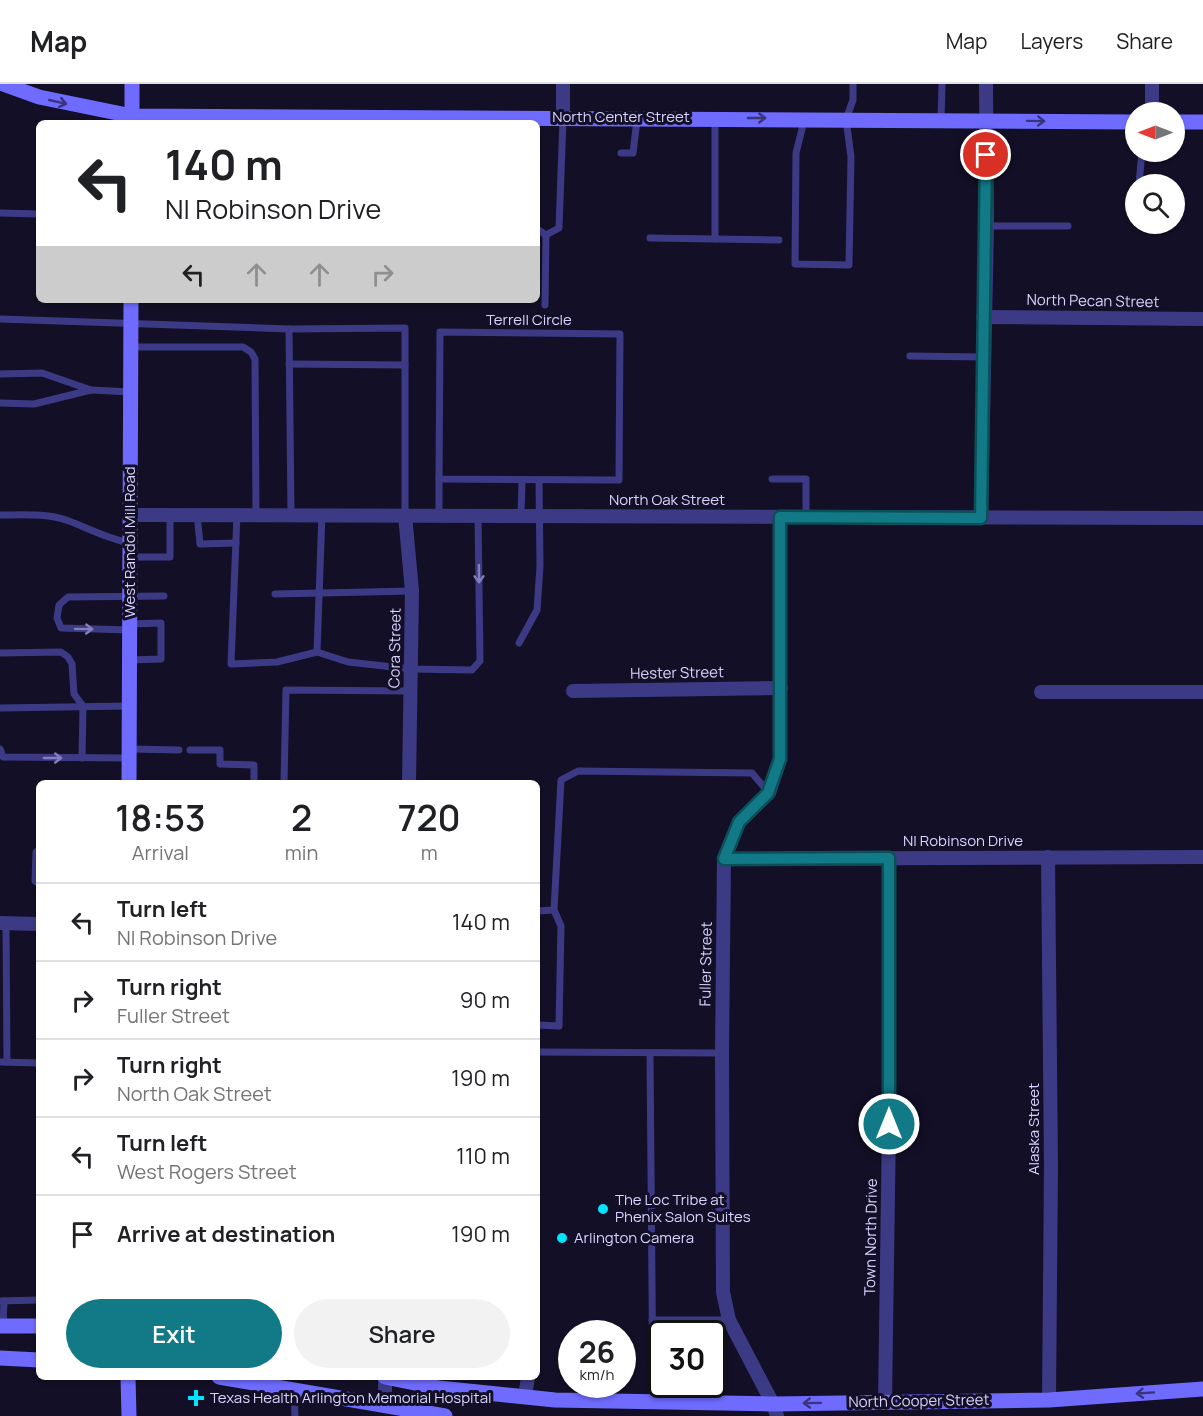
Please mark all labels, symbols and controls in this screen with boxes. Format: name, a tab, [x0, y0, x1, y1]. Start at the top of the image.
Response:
text: Map	[30, 22, 87, 60]
text: Map	[946, 27, 987, 55]
text: Layers	[1020, 27, 1083, 55]
text: Share	[1116, 27, 1173, 55]
one-way arrow	[49, 96, 68, 108]
north arrow	[1125, 102, 1185, 162]
map controls	[1125, 102, 1185, 234]
street label: North Center Street	[552, 106, 690, 127]
one-way arrow	[747, 112, 767, 124]
one-way arrow	[1026, 115, 1046, 127]
pin	[960, 129, 1011, 180]
text: 140 m	[165, 135, 283, 193]
icon: arrive	[969, 138, 1002, 171]
icon: left	[66, 144, 144, 222]
button: search	[1125, 174, 1185, 234]
text: Nl Robinson Drive	[165, 190, 381, 227]
icon: left	[177, 258, 210, 291]
icon: ahead	[240, 258, 273, 291]
icon: ahead	[303, 258, 336, 291]
icon: right	[366, 258, 399, 291]
street label: North Pecan Street	[1026, 289, 1160, 312]
street label: Terrell Circle	[486, 309, 572, 330]
street label: West Randol Mill Road	[119, 466, 140, 618]
street label: North Oak Street	[609, 489, 725, 510]
one-way arrow	[473, 563, 485, 583]
street label: Cora Street	[383, 608, 406, 688]
one-way arrow	[73, 623, 93, 635]
street label: Hester Street	[630, 661, 724, 684]
one-way arrow	[42, 752, 62, 764]
text: 18:53	[115, 793, 206, 842]
text: 2	[291, 793, 312, 842]
text: 720	[398, 793, 461, 842]
street label: Nl Robinson Drive	[903, 830, 1023, 851]
text: Arrival	[132, 839, 189, 866]
text: min	[285, 839, 318, 866]
text: m	[421, 839, 438, 866]
text: Turn left	[117, 894, 207, 924]
icon: left	[66, 906, 99, 939]
text: 140 m	[452, 907, 510, 937]
street label: Fuller Street	[694, 921, 717, 1007]
text: Nl Robinson Drive	[117, 924, 277, 951]
text: Turn right	[117, 972, 222, 1002]
icon: right	[66, 984, 99, 1017]
text: 90 m	[460, 985, 510, 1015]
text: Fuller Street	[117, 1002, 230, 1029]
text: Turn right	[117, 1050, 222, 1080]
icon: right	[66, 1062, 99, 1095]
text: 190 m	[451, 1063, 510, 1093]
text: North Oak Street	[117, 1080, 272, 1107]
street label: Alaska Street	[1023, 1083, 1044, 1175]
position arrow	[857, 1092, 921, 1156]
text: Turn left	[117, 1128, 207, 1158]
icon: left	[66, 1140, 99, 1173]
text: 110 m	[456, 1141, 510, 1171]
text: West Rogers Street	[117, 1158, 297, 1185]
street label: Town North Drive	[859, 1178, 882, 1296]
place label: The Loc Tribe at Phenix Salon Suites	[615, 1189, 751, 1227]
marker: The Loc Tribe at Phenix Salon Suites	[596, 1202, 610, 1216]
icon: arrive	[66, 1218, 99, 1251]
text: Arrive at destination	[117, 1219, 335, 1249]
text: 190 m	[451, 1219, 510, 1249]
place label: Arlington Camera	[574, 1227, 694, 1248]
marker: Arlington Camera	[555, 1231, 569, 1245]
button: Exit	[66, 1299, 282, 1368]
button: Share	[294, 1299, 510, 1368]
speed limit sign: 30	[648, 1320, 726, 1398]
text: 26	[579, 1331, 615, 1372]
text: km/h	[580, 1364, 614, 1385]
place label: Texas Health Arlington Memorial Hospital	[210, 1387, 491, 1408]
one-way arrow	[1135, 1388, 1155, 1399]
marker: Texas Health Arlington Memorial Hospital	[187, 1389, 205, 1407]
street label: North Cooper Street	[848, 1389, 990, 1412]
one-way arrow	[803, 1397, 823, 1409]

